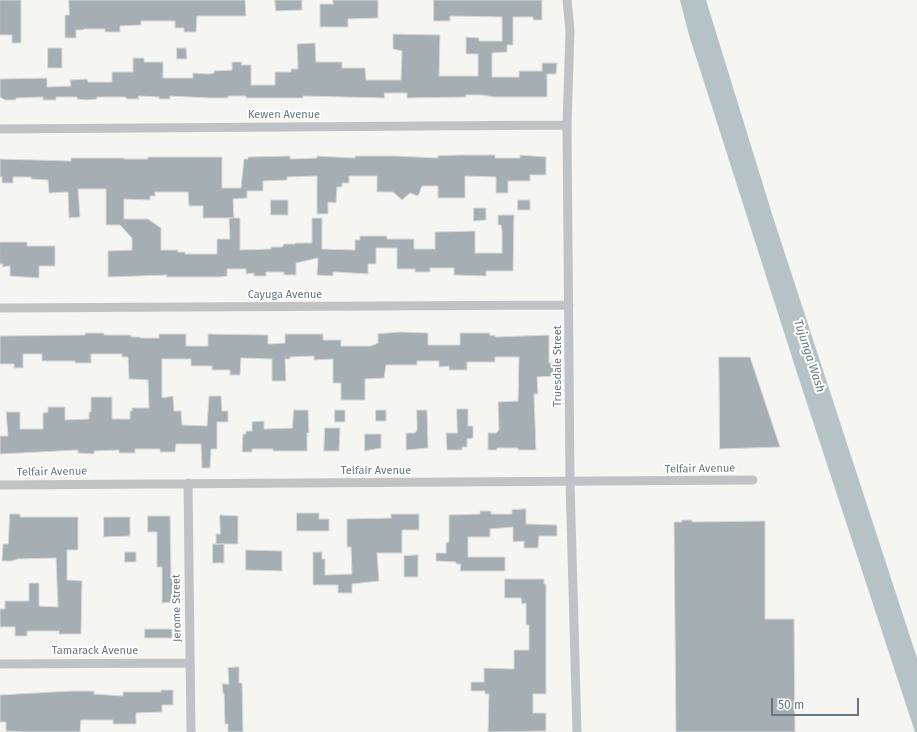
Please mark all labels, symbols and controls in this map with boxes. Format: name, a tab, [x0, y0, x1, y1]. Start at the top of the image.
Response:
street label: Kewen Avenue	[248, 108, 320, 122]
street label: Cayuga Avenue	[248, 288, 322, 302]
water label: Tujunga Wash	[790, 318, 828, 394]
street label: Truesdale Street	[551, 325, 565, 407]
street label: Telfair Avenue	[665, 462, 735, 476]
street label: Telfair Avenue	[341, 464, 411, 478]
street label: Telfair Avenue	[17, 465, 87, 479]
street label: Jerome Street	[170, 574, 184, 642]
street label: Tamarack Avenue	[52, 644, 138, 658]
scale bar	[773, 690, 861, 716]
text: 50 m	[778, 698, 804, 712]

